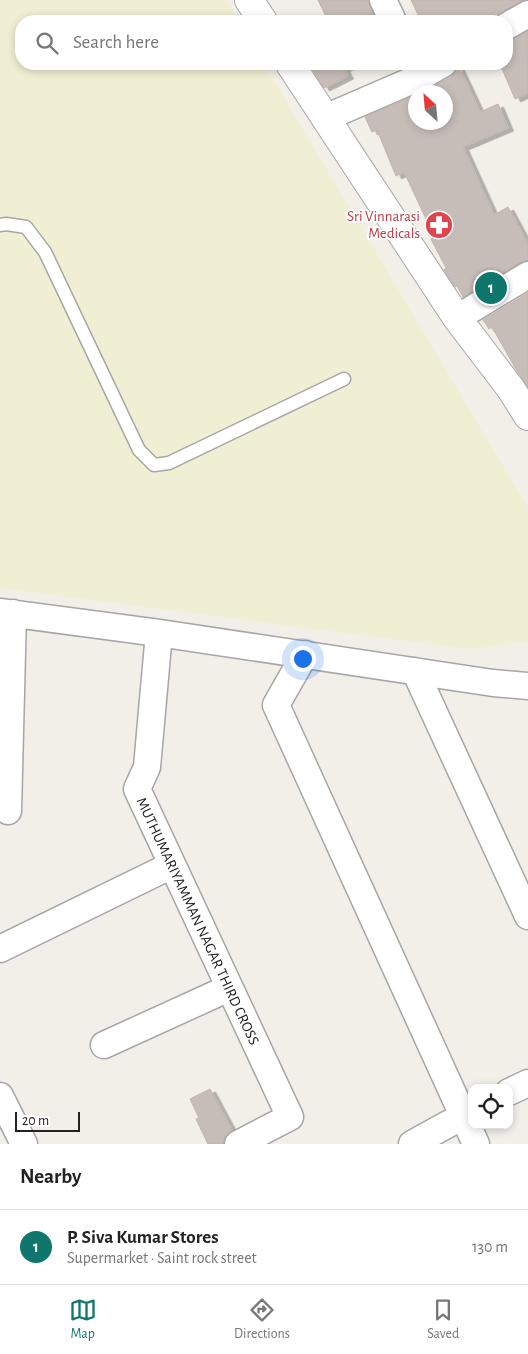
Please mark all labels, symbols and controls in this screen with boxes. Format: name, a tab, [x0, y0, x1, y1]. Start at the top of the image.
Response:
search box	[15, 15, 513, 70]
icon: search	[33, 29, 61, 57]
text: Search here	[73, 33, 159, 52]
north arrow	[408, 85, 453, 130]
place label: Sri Vinnarasi Medicals	[347, 209, 420, 241]
pharmacy icon: Sri Vinnarasi Medicals	[424, 210, 454, 240]
pin: 1	[475, 269, 507, 307]
your location	[290, 646, 316, 672]
street label: MUTHUMARIYAMMAN NAGAR THIRD CROSS	[133, 795, 262, 1047]
map controls	[468, 1084, 513, 1129]
button: locate	[468, 1084, 513, 1129]
scale bar	[15, 1109, 80, 1132]
text: 20 m	[22, 1114, 49, 1128]
text: Nearby	[20, 1166, 81, 1187]
text: P. Siva Kumar Stores	[67, 1228, 219, 1247]
text: 1	[33, 1239, 39, 1255]
text: 130 m	[472, 1239, 508, 1255]
text: Supermarket · Saint rock street	[67, 1250, 257, 1266]
tab: Map	[69, 1296, 97, 1343]
tab: Directions	[234, 1296, 290, 1343]
tab: Saved	[427, 1296, 459, 1343]

